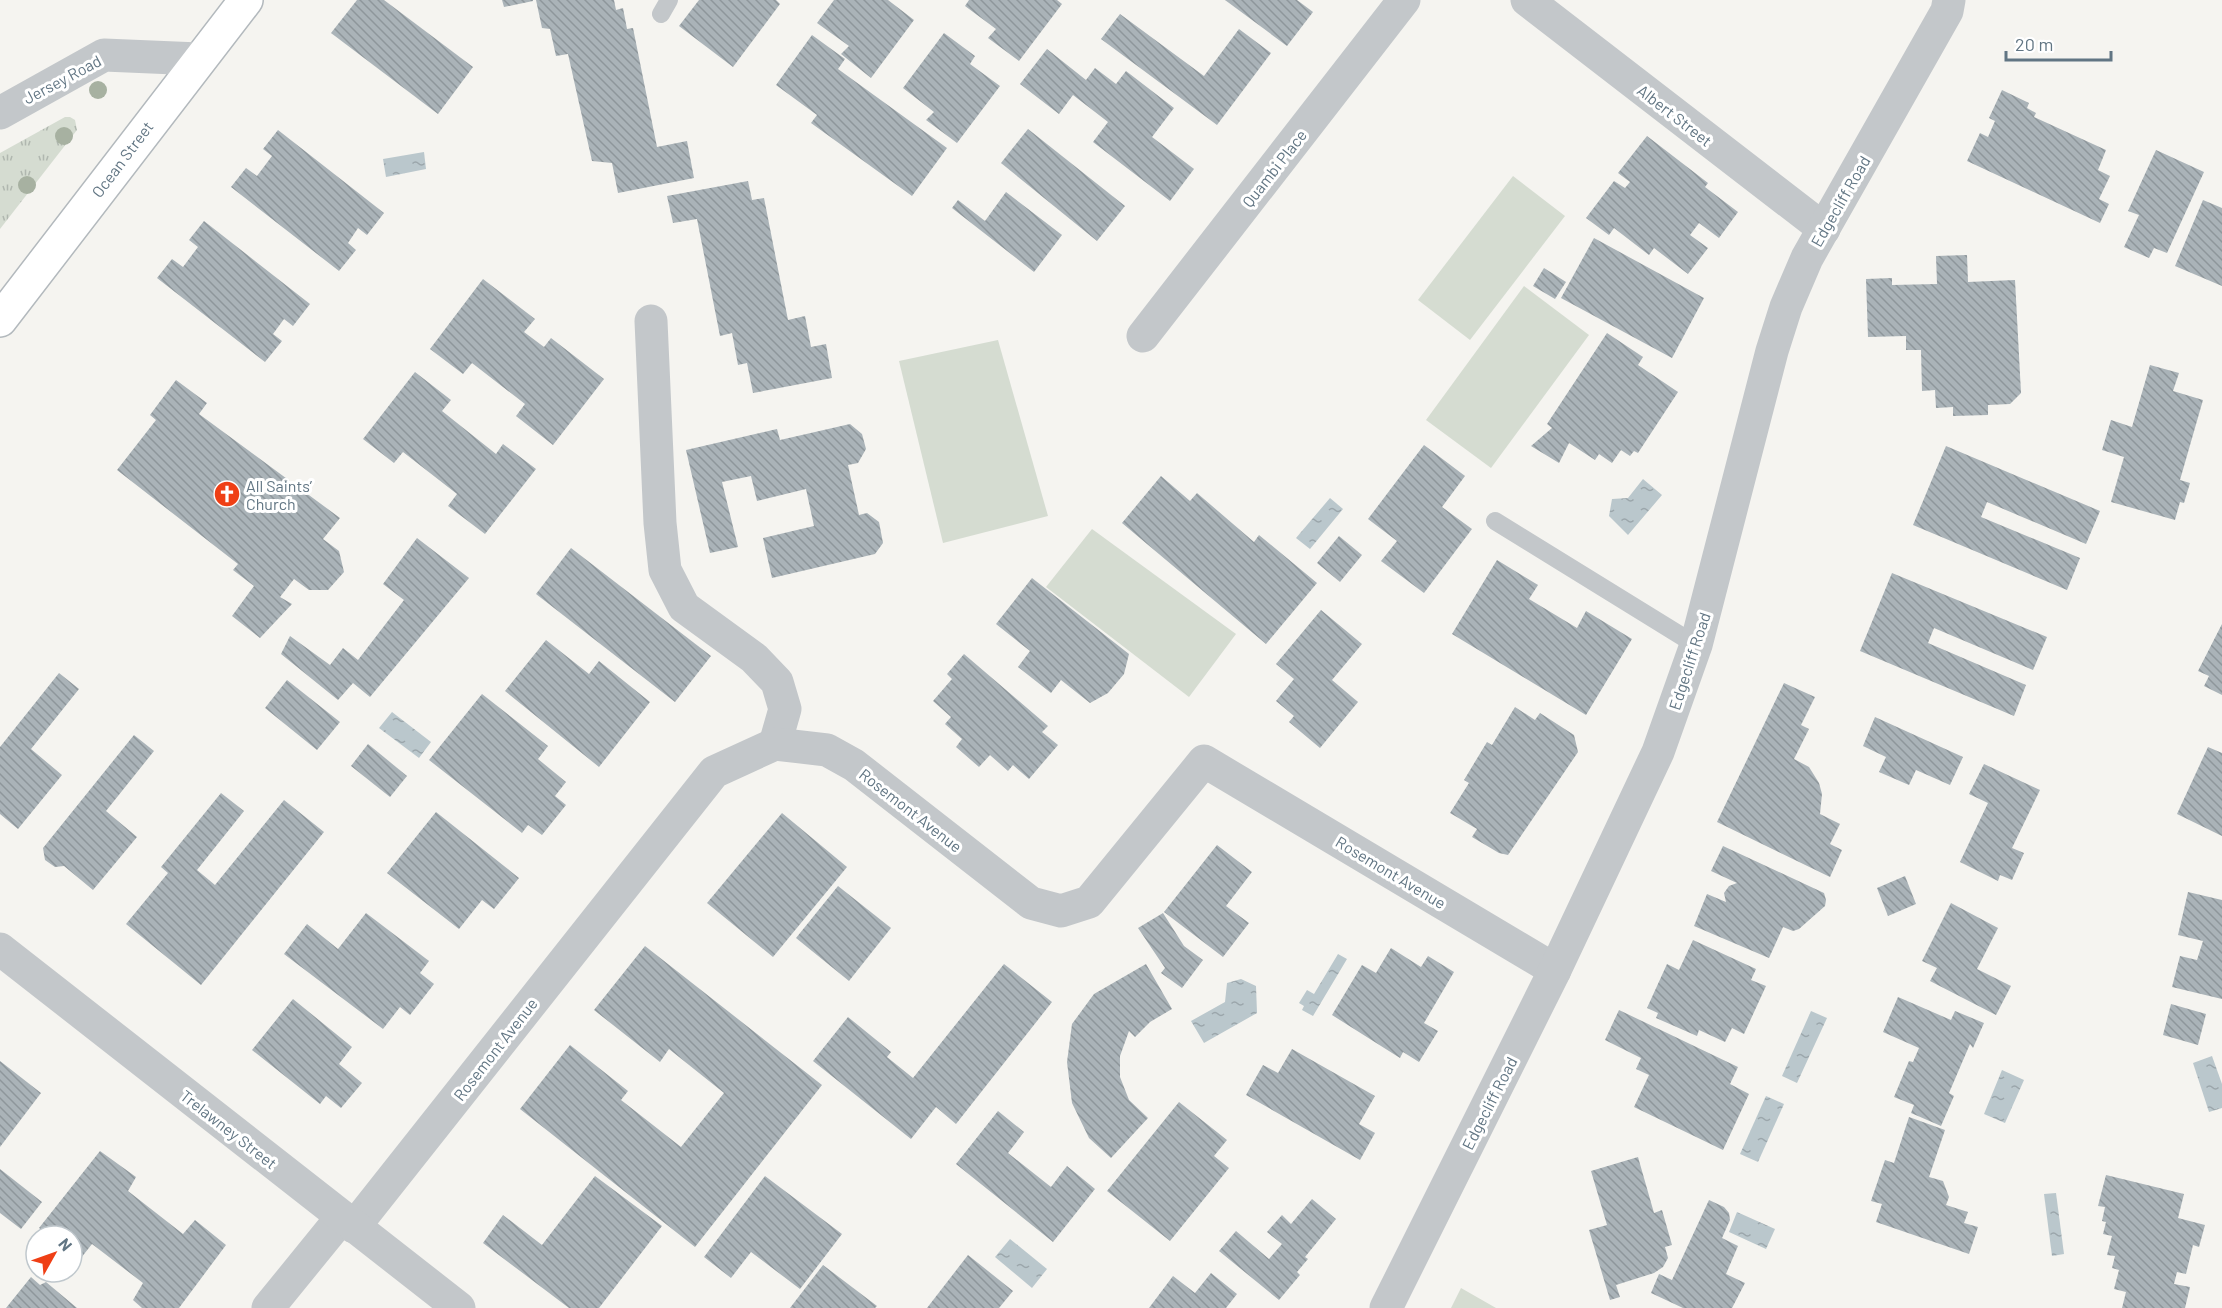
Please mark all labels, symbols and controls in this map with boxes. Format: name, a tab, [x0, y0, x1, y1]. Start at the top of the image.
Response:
scale bar	[2006, 24, 2111, 62]
text: 20 m	[2015, 33, 2053, 55]
street label: Jersey Road	[20, 51, 104, 107]
street label: Albert Street	[1634, 80, 1716, 150]
street label: Ocean Street	[87, 117, 157, 201]
street label: Quambi Place	[1238, 125, 1310, 211]
street label: Edgecliff Road	[1806, 152, 1874, 250]
place label: All Saints’ Church	[246, 476, 313, 513]
church icon: All Saints’ Church	[212, 479, 242, 509]
street label: Edgecliff Road	[1664, 610, 1714, 712]
street label: Rosemont Avenue	[856, 764, 966, 856]
street label: Rosemont Avenue	[1333, 832, 1449, 912]
street label: Rosemont Avenue	[449, 994, 541, 1104]
street label: Edgecliff Road	[1457, 1053, 1521, 1153]
street label: Trelawney Street	[177, 1086, 281, 1172]
north arrow	[24, 1224, 84, 1284]
text: N	[55, 1234, 77, 1254]

